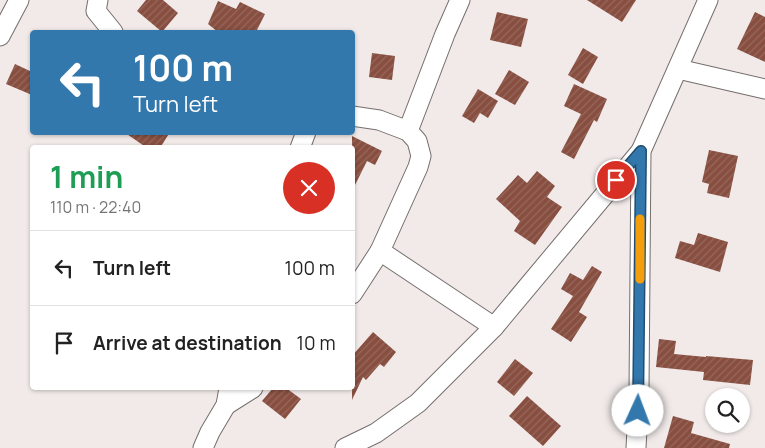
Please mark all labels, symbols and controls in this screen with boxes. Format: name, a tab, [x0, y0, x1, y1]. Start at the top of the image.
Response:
text: 100 m	[133, 44, 233, 92]
icon: left	[50, 50, 115, 115]
text: Turn left	[133, 89, 218, 119]
text: 1 min	[50, 156, 123, 197]
pin	[595, 159, 637, 201]
button: close	[283, 162, 335, 214]
icon: arrive	[602, 166, 630, 194]
text: 110 m · 22:40	[50, 196, 141, 218]
icon: left	[50, 254, 78, 282]
text: Turn left	[93, 255, 171, 281]
text: 100 m	[284, 255, 335, 281]
icon: arrive	[50, 329, 78, 357]
text: Arrive at destination	[93, 330, 282, 356]
text: 10 m	[297, 330, 336, 356]
position arrow	[611, 384, 663, 436]
map controls	[705, 388, 750, 433]
button: search	[705, 388, 750, 433]

